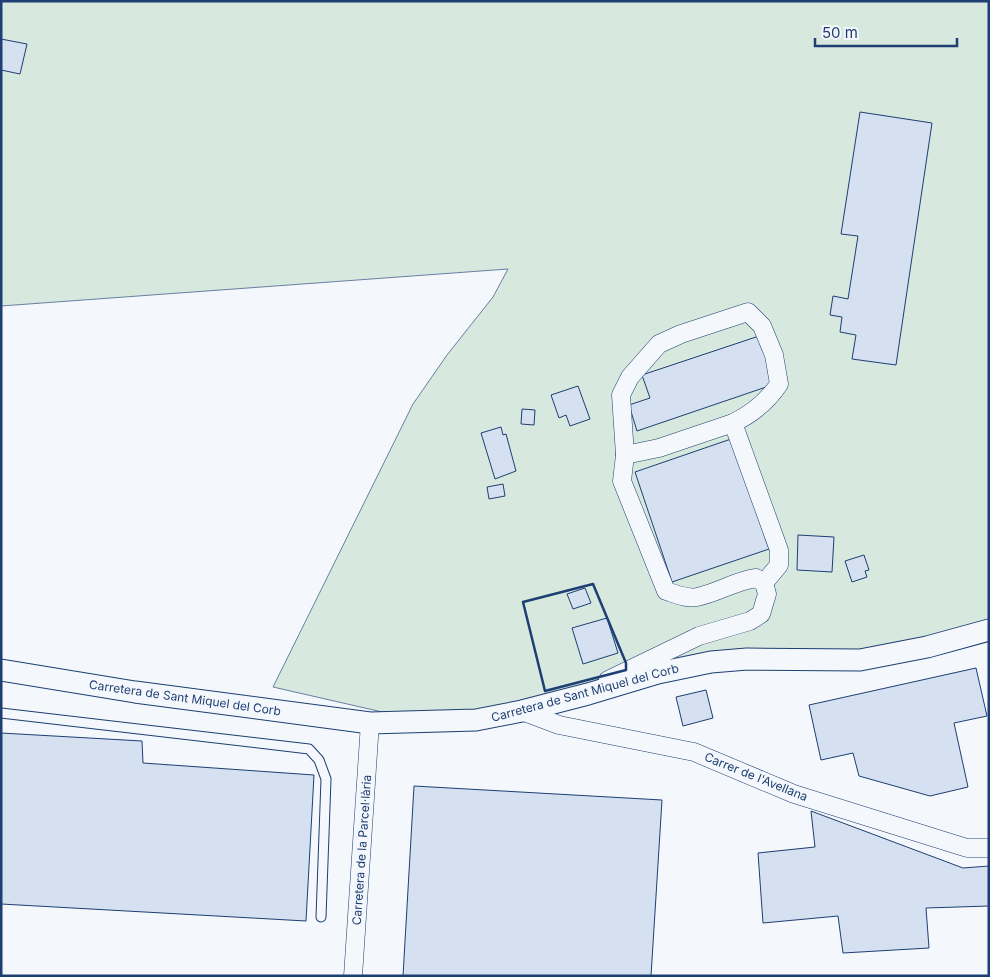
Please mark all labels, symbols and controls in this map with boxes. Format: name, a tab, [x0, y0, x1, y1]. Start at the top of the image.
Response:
scale bar	[815, 15, 958, 47]
text: 50 m	[822, 23, 858, 42]
street label: Carretera de Sant Miquel del Corb	[489, 660, 680, 725]
street label: Carretera de Sant Miquel del Corb	[88, 677, 282, 718]
street label: Carrer de l'Avellana	[702, 749, 810, 804]
street label: Carretera de la Parcel·lària	[349, 774, 374, 926]

